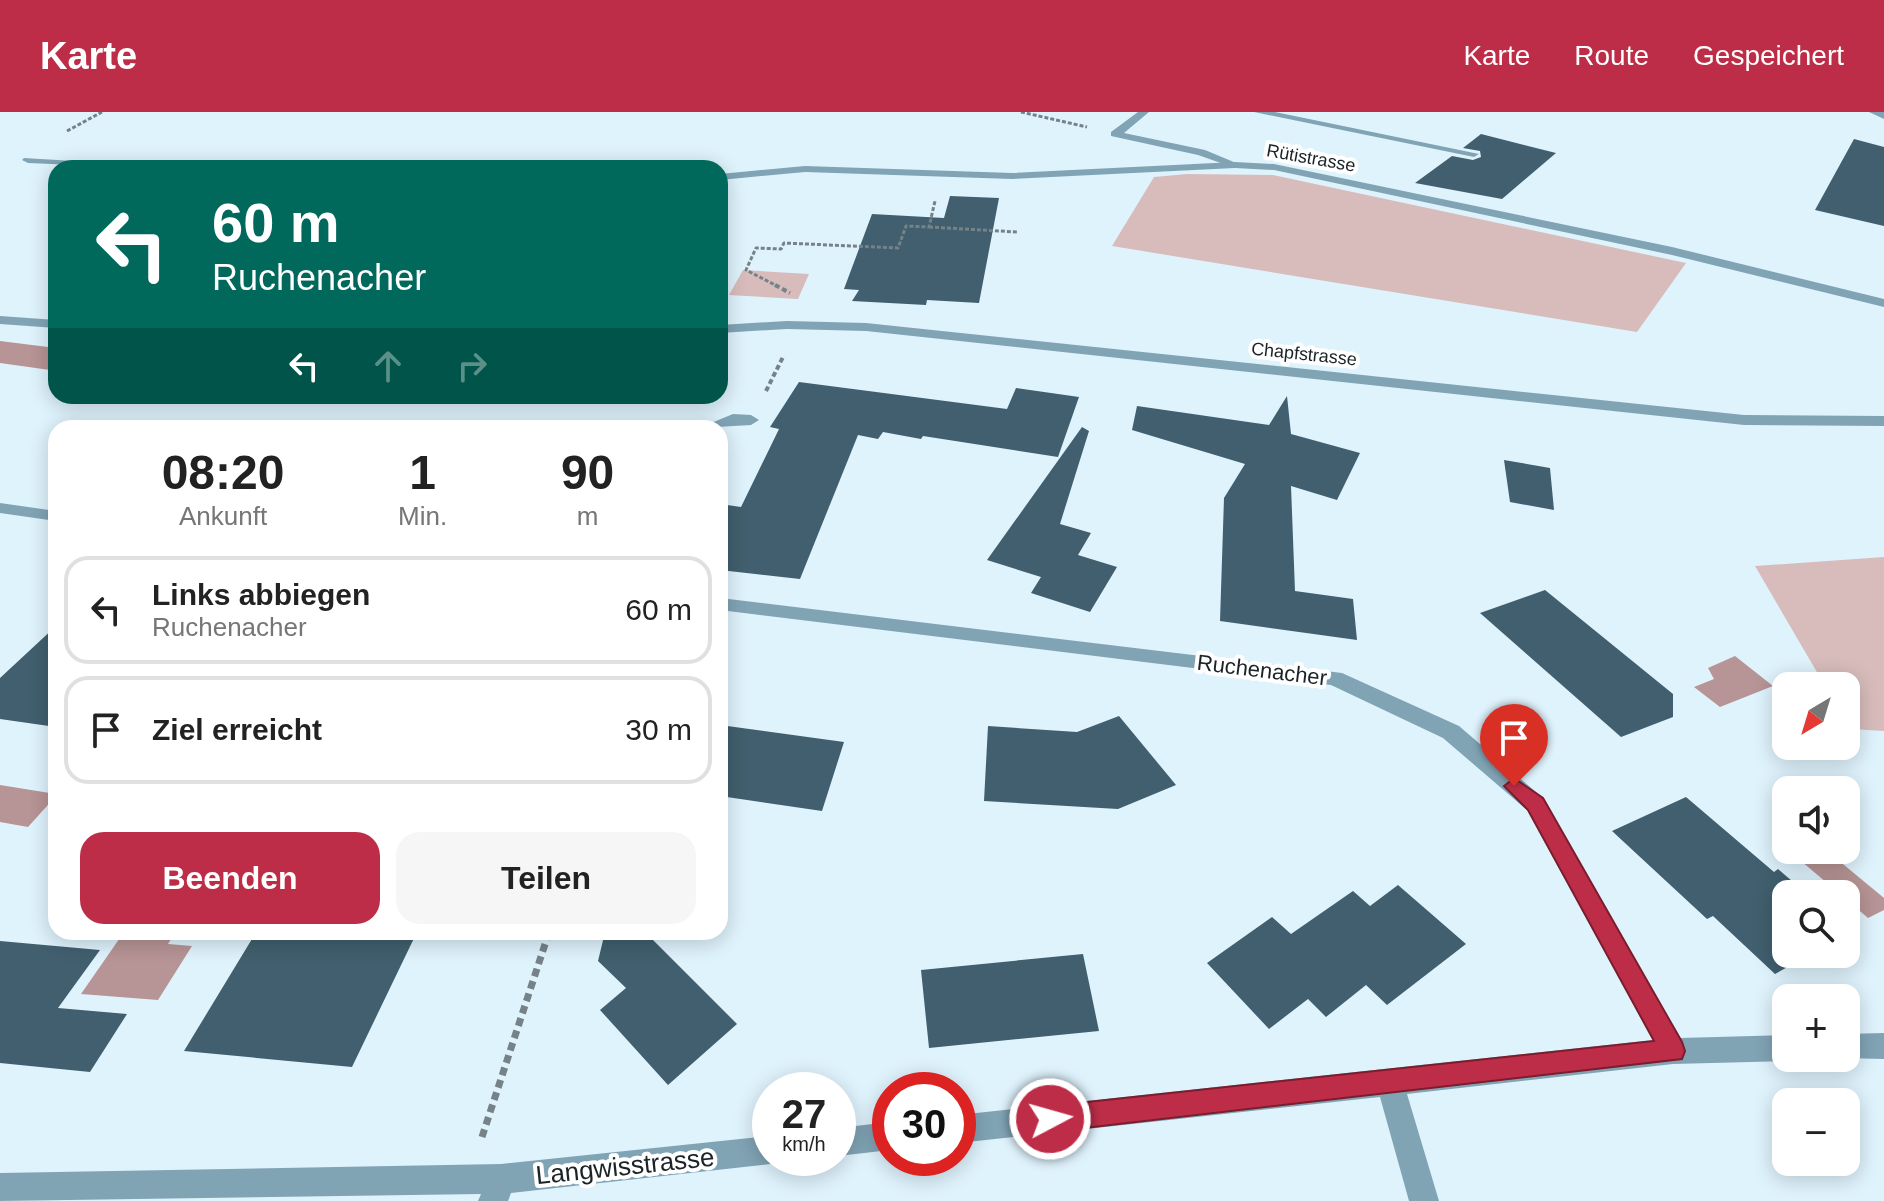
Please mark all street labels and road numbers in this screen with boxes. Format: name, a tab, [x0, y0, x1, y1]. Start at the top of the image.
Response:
street label: Rütistrasse	[1265, 140, 1357, 176]
street label: Chapfstrasse	[1250, 339, 1358, 369]
street label: Ruchenacher	[1196, 650, 1328, 690]
street label: Langwisstrasse	[534, 1142, 716, 1190]

